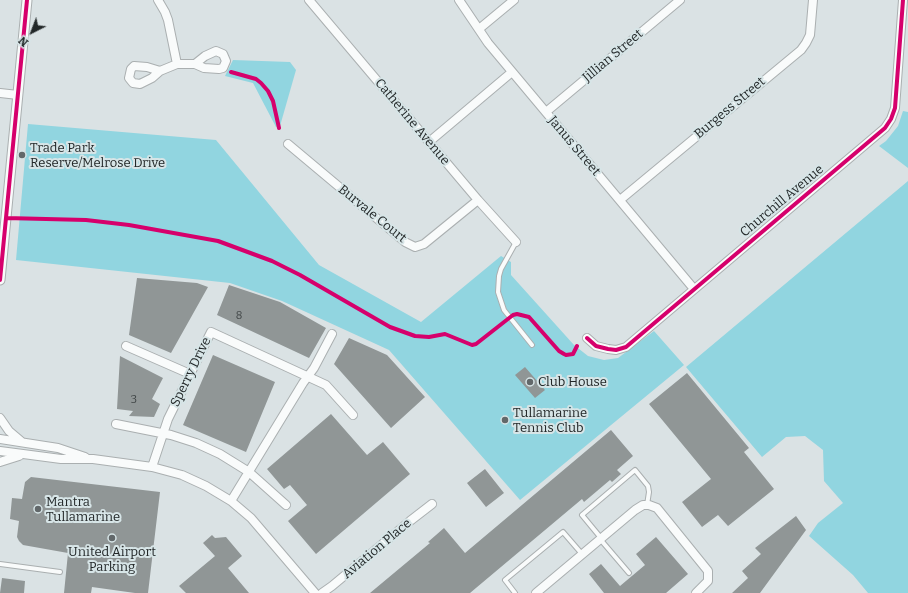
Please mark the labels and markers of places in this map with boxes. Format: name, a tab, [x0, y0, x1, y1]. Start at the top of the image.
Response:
place label: Trade Park Reserve/Melrose Drive	[30, 140, 165, 171]
marker: Trade Park Reserve/Melrose Drive	[17, 150, 27, 160]
place label: Club House	[538, 374, 607, 390]
marker: Club House	[525, 377, 535, 387]
place label: Tullamarine Tennis Club	[513, 405, 587, 436]
marker: Tullamarine Tennis Club	[500, 415, 510, 425]
place label: Mantra Tullamarine	[46, 494, 120, 525]
marker: Mantra Tullamarine	[33, 504, 43, 514]
marker: United Airport Parking	[107, 533, 117, 543]
place label: United Airport Parking	[68, 544, 156, 575]

